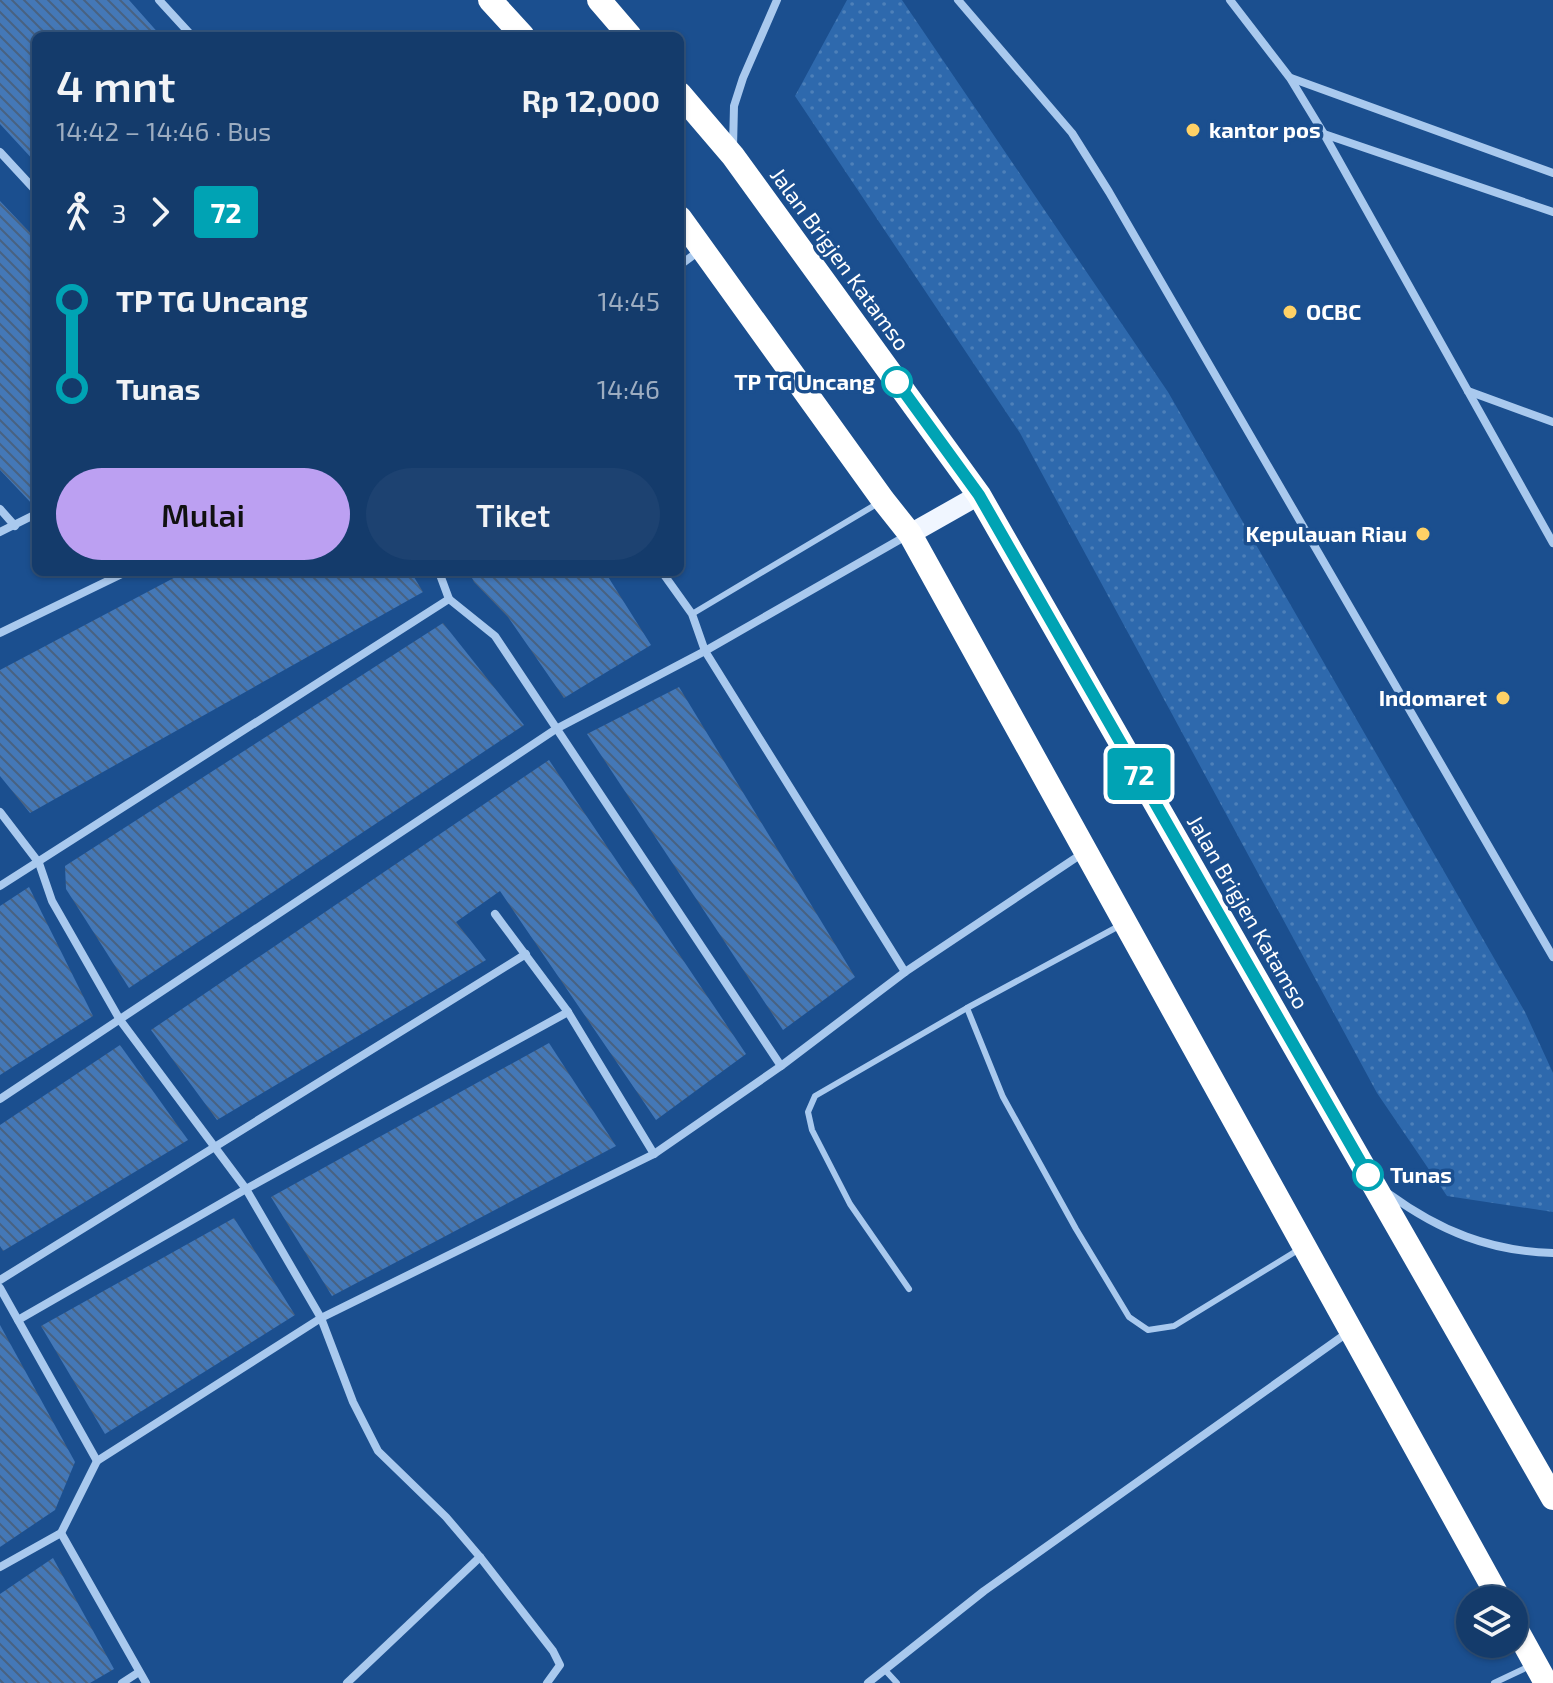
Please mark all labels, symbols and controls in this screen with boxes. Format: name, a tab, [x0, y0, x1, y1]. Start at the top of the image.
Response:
text: 4 mnt	[56, 58, 176, 111]
text: Rp 12,000	[522, 82, 660, 118]
text: 14:42 – 14:46 · Bus	[56, 115, 271, 146]
place label: kantor pos	[1209, 116, 1321, 142]
marker: kantor pos	[1184, 121, 1202, 139]
street label: Jalan Brigjen Katamso	[765, 162, 916, 355]
icon: walk	[56, 190, 100, 234]
icon: forward	[138, 190, 182, 234]
text: 72	[210, 195, 242, 229]
text: 3	[112, 197, 126, 228]
text: TP TG Uncang	[116, 282, 308, 318]
text: 14:45	[598, 285, 660, 316]
place label: OCBC	[1306, 298, 1361, 324]
marker: OCBC	[1281, 303, 1299, 321]
marker: TP TG Uncang	[882, 367, 912, 397]
place label: TP TG Uncang	[734, 368, 875, 394]
text: Tunas	[116, 370, 201, 406]
text: 14:46	[597, 373, 660, 404]
button: Mulai	[56, 468, 350, 560]
button: Tiket	[366, 468, 660, 560]
place label: Kepulauan Riau	[1246, 520, 1407, 546]
marker: Kepulauan Riau	[1414, 525, 1432, 543]
place label: Indomaret	[1379, 684, 1487, 710]
marker: Indomaret	[1494, 689, 1512, 707]
line badge: 72	[1103, 748, 1175, 800]
text: 72	[1123, 757, 1155, 791]
street label: Jalan Brigjen Katamso	[1182, 810, 1315, 1014]
marker: Tunas	[1353, 1160, 1383, 1190]
place label: Tunas	[1390, 1161, 1452, 1187]
map controls	[1456, 1586, 1528, 1658]
button: layers	[1456, 1586, 1528, 1658]

